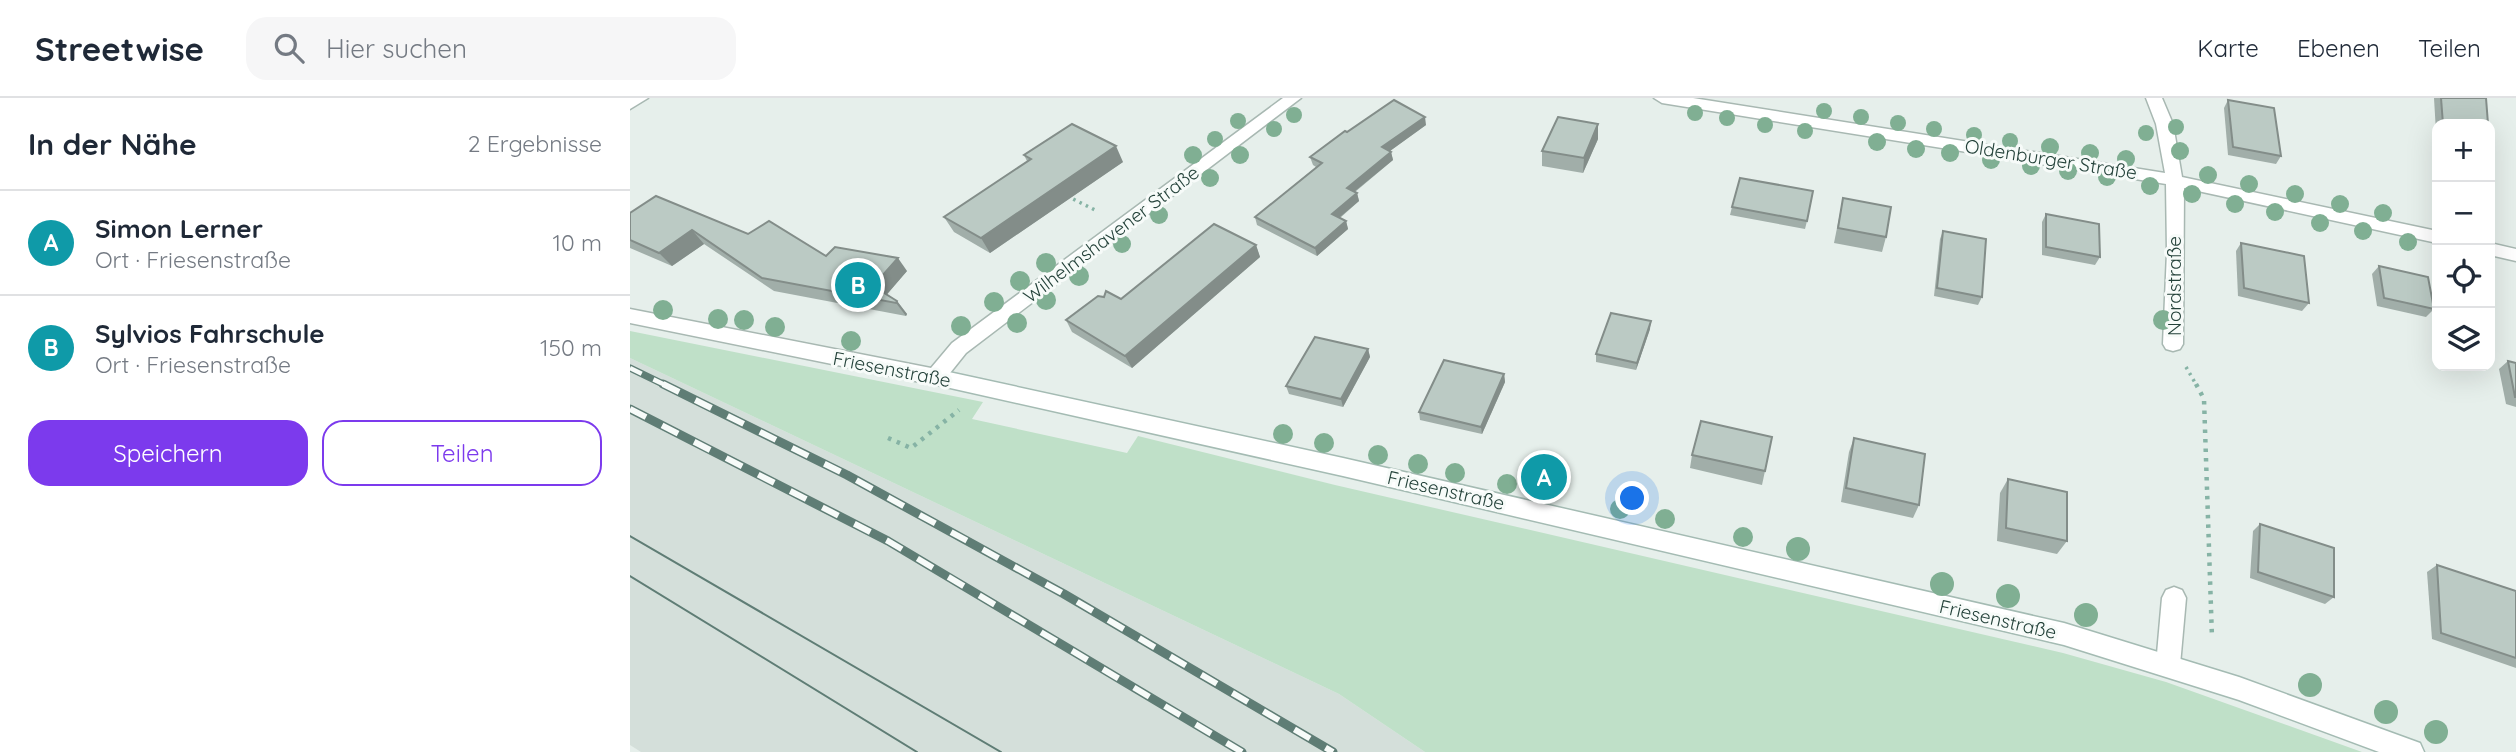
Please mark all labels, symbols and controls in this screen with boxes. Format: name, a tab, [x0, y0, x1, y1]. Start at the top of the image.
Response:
search box	[246, 17, 736, 80]
text: Streetwise	[35, 28, 204, 69]
icon: search	[270, 29, 308, 67]
text: Hier suchen	[326, 32, 467, 65]
text: Karte	[2197, 33, 2259, 63]
text: Ebenen	[2297, 33, 2380, 63]
text: Teilen	[2418, 33, 2481, 63]
map controls	[2432, 119, 2495, 371]
button: +	[2432, 119, 2495, 182]
text: In der Nähe	[28, 125, 197, 163]
text: 2 Ergebnisse	[468, 129, 602, 158]
street label: Oldenburger Straße	[1963, 134, 2139, 184]
street label: Wilhelmshavener Straße	[1018, 160, 1204, 308]
button: −	[2432, 182, 2495, 245]
text: Simon Lerner	[95, 212, 263, 245]
text: A	[44, 228, 58, 257]
text: 10 m	[553, 228, 602, 257]
street label: Nordstraße	[2162, 236, 2186, 336]
text: Ort · Friesenstraße	[95, 245, 291, 274]
button: locate	[2432, 245, 2495, 308]
pin: B	[835, 259, 881, 311]
button: layers	[2432, 308, 2495, 371]
text: Sylvios Fahrschule	[95, 317, 325, 350]
text: B	[43, 333, 59, 362]
text: 150 m	[540, 333, 602, 362]
street label: Friesenstraße	[831, 346, 953, 392]
text: Ort · Friesenstraße	[95, 350, 291, 379]
button: Speichern	[28, 420, 308, 486]
button: Teilen	[322, 420, 602, 486]
pin: A	[1521, 451, 1567, 503]
street label: Friesenstraße	[1385, 465, 1507, 515]
your location	[1615, 481, 1649, 515]
street label: Friesenstraße	[1937, 594, 2059, 644]

